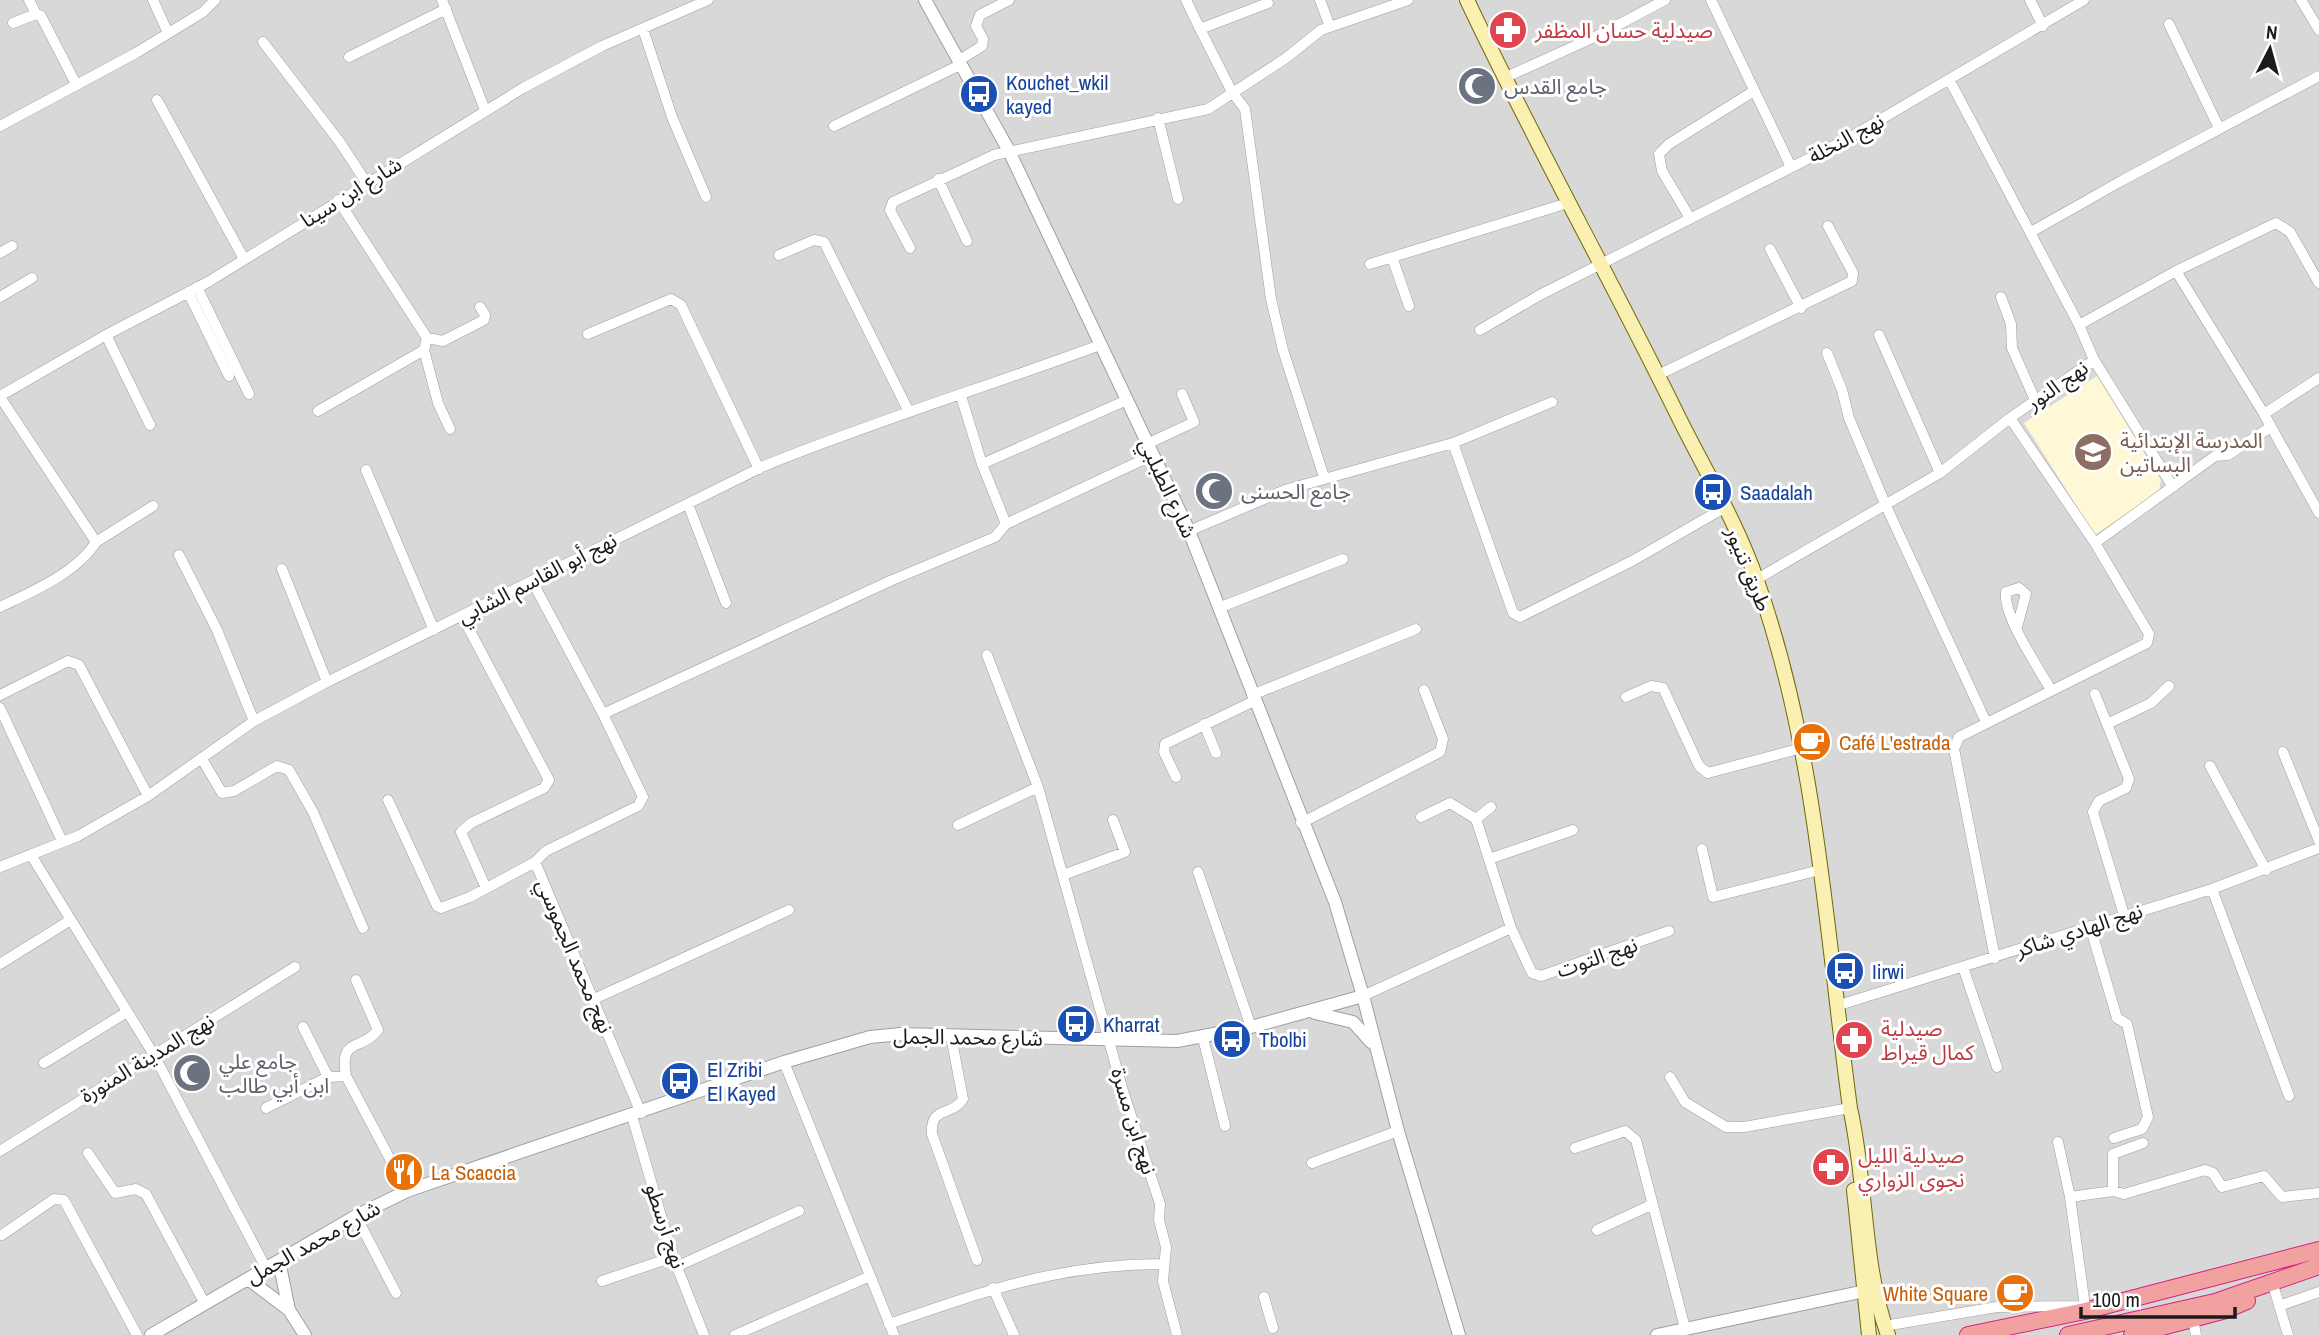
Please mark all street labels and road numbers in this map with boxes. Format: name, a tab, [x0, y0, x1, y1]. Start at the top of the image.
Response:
street label: نهج النخلة	[1803, 106, 1890, 171]
street label: شارع ابن سينا	[295, 149, 408, 235]
street label: نهج النور	[2019, 353, 2095, 418]
street label: شارع الطبلبي	[1130, 433, 1204, 544]
street label: طريق تنيور	[1719, 521, 1779, 616]
street label: نهج أبو القاسم الشابي	[452, 525, 623, 632]
street label: نهج محمد الجموسي	[528, 874, 621, 1038]
street label: نهج الهادي شاكر	[2011, 896, 2147, 966]
street label: نهج التوت	[1553, 930, 1642, 985]
street label: نهج المدينة المنورة	[74, 1006, 220, 1110]
street label: شارع محمد الجمل	[893, 1021, 1043, 1054]
street label: نهج ابن مسرة	[1103, 1064, 1164, 1178]
street label: نهج أرسطو	[638, 1180, 693, 1273]
street label: شارع محمد الجمل	[241, 1193, 386, 1292]

